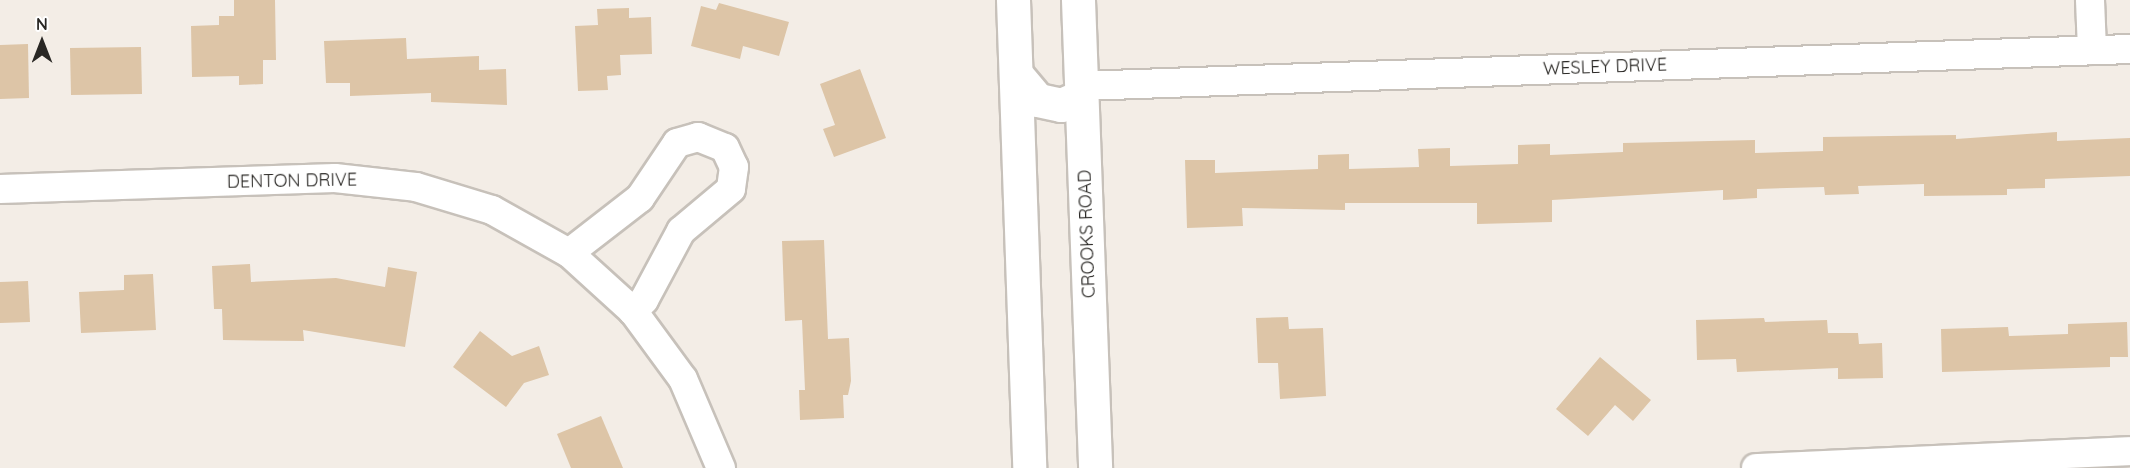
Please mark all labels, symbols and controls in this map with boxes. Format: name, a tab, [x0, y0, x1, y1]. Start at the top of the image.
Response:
north arrow	[12, 12, 72, 72]
text: N	[36, 14, 48, 34]
street label: WESLEY DRIVE	[1543, 54, 1667, 80]
street label: DENTON DRIVE	[227, 169, 357, 193]
street label: CROOKS ROAD	[1074, 169, 1100, 299]

